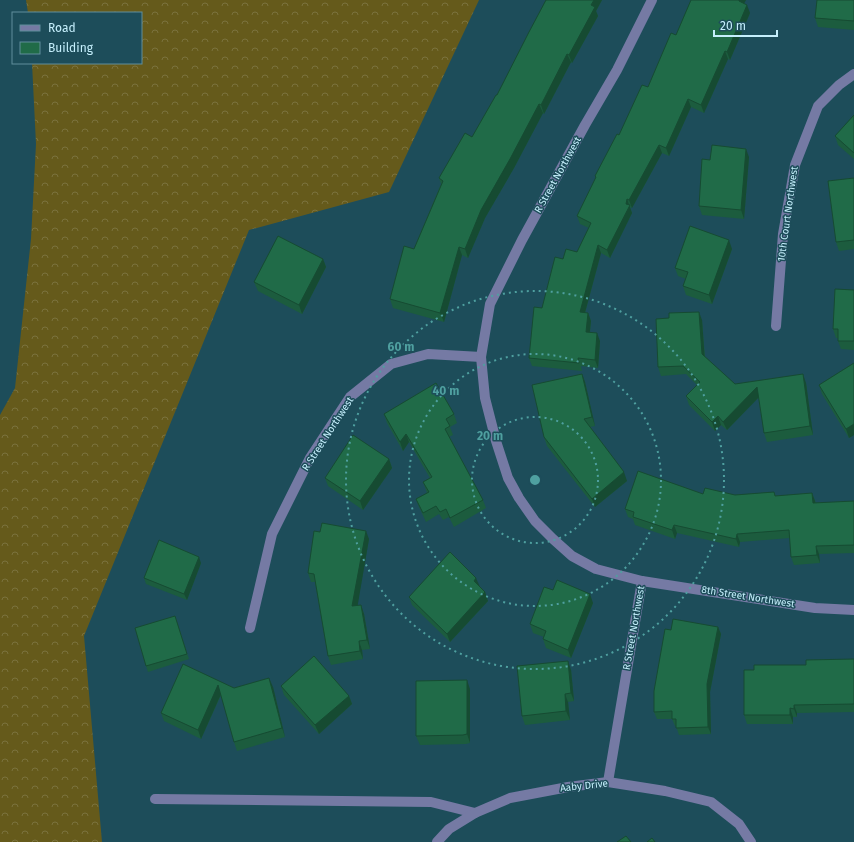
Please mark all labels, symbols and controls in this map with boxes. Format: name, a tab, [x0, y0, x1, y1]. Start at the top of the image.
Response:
legend	[12, 12, 142, 64]
scale bar	[714, 12, 777, 38]
text: 20 m	[720, 19, 746, 33]
text: Road	[48, 21, 76, 35]
text: Building	[48, 41, 94, 55]
street label: R Street Northwest	[532, 134, 584, 215]
street label: 10th Court Northwest	[775, 165, 801, 262]
text: 60 m	[388, 340, 414, 354]
text: 40 m	[433, 384, 459, 398]
street label: R Street Northwest	[300, 395, 356, 473]
text: 20 m	[477, 429, 503, 443]
centre of rings	[528, 473, 542, 487]
street label: 8th Street Northwest	[700, 584, 796, 610]
street label: R Street Northwest	[621, 585, 647, 671]
street label: Aaby Drive	[559, 778, 609, 794]

